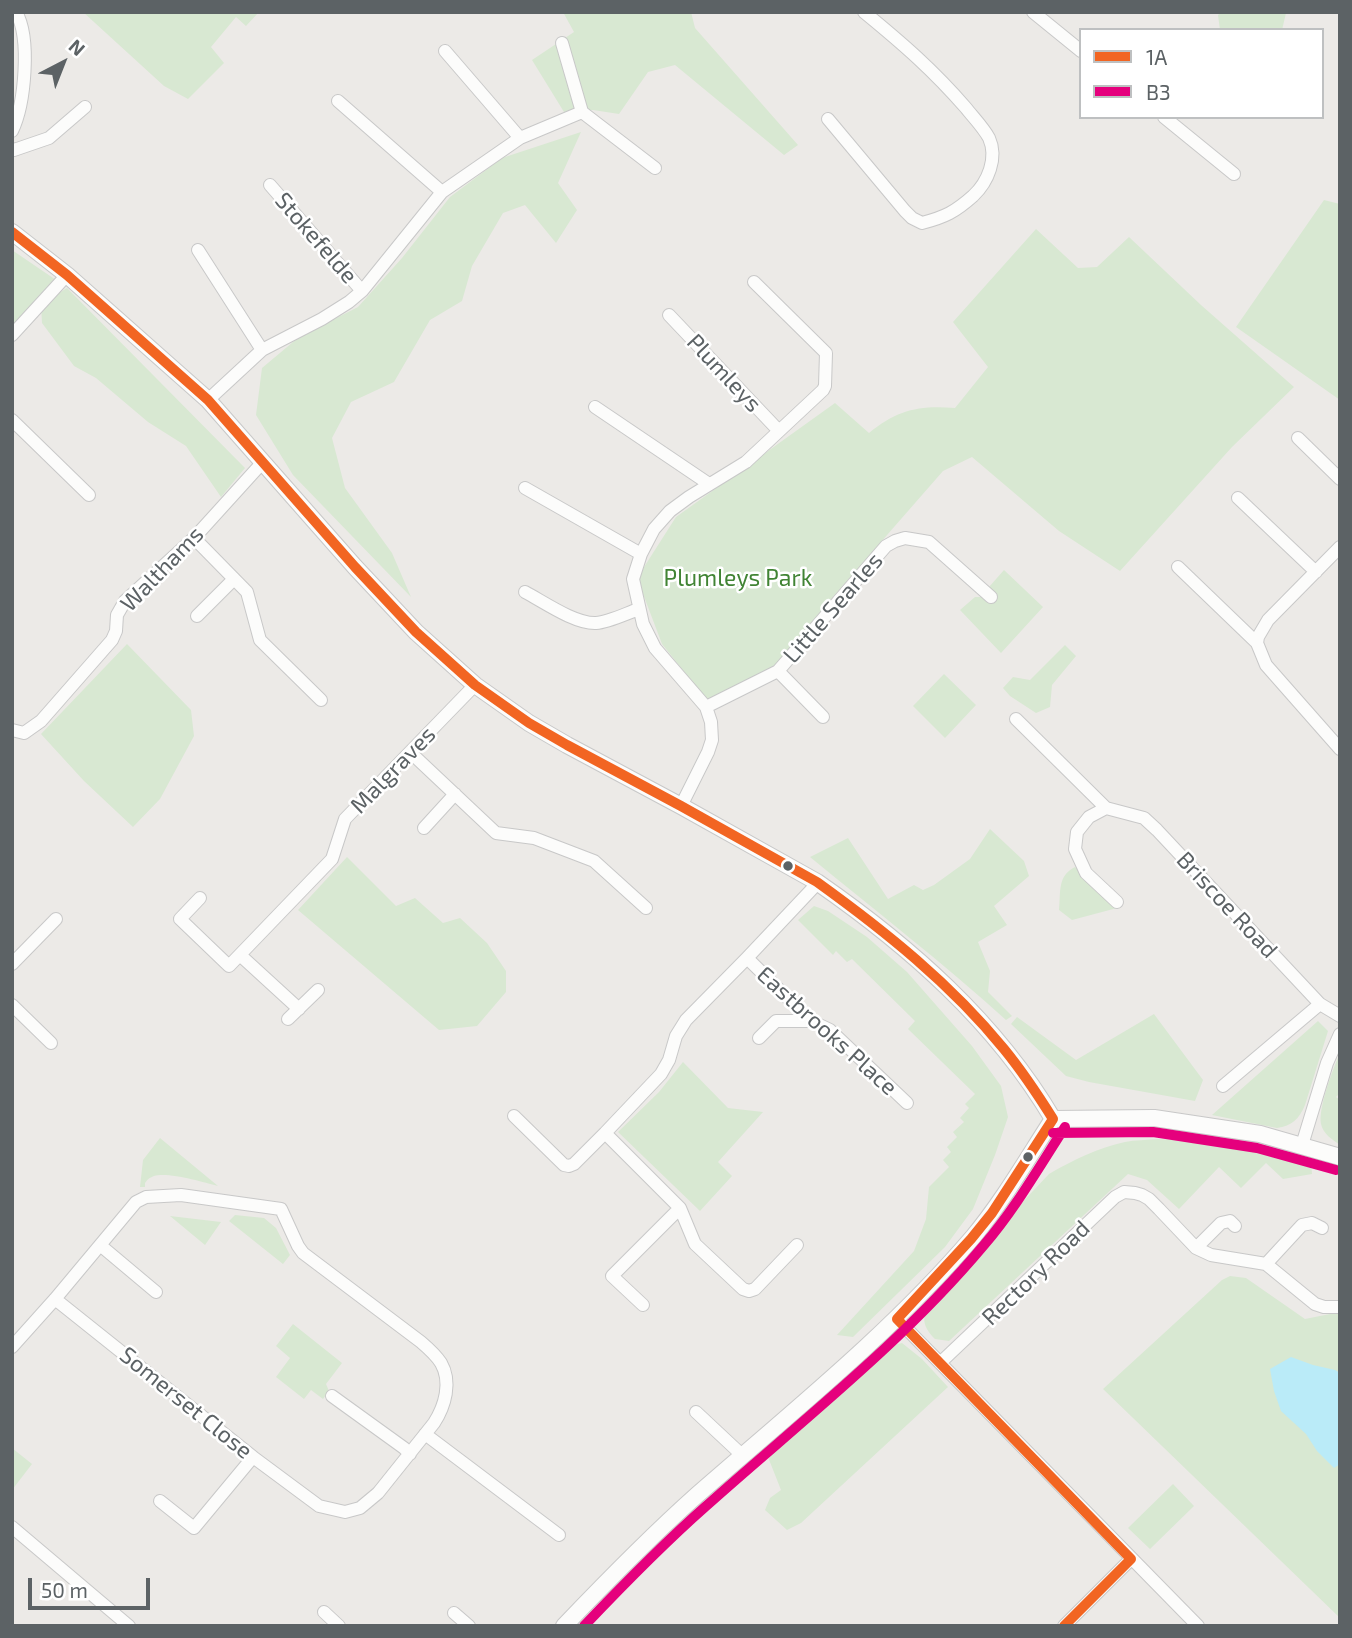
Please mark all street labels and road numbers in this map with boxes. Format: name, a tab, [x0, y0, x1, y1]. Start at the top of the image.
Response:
street label: Stokefelde	[269, 187, 363, 289]
street label: Plumleys	[681, 328, 767, 418]
street label: Walthams	[115, 521, 209, 617]
street label: Little Searles	[778, 547, 888, 669]
street label: Malgraves	[345, 721, 441, 819]
street label: Briscoe Road	[1171, 846, 1283, 964]
street label: Eastbrooks Place	[751, 961, 903, 1101]
street label: Rectory Road	[976, 1215, 1096, 1331]
street label: Somerset Close	[114, 1341, 258, 1465]

